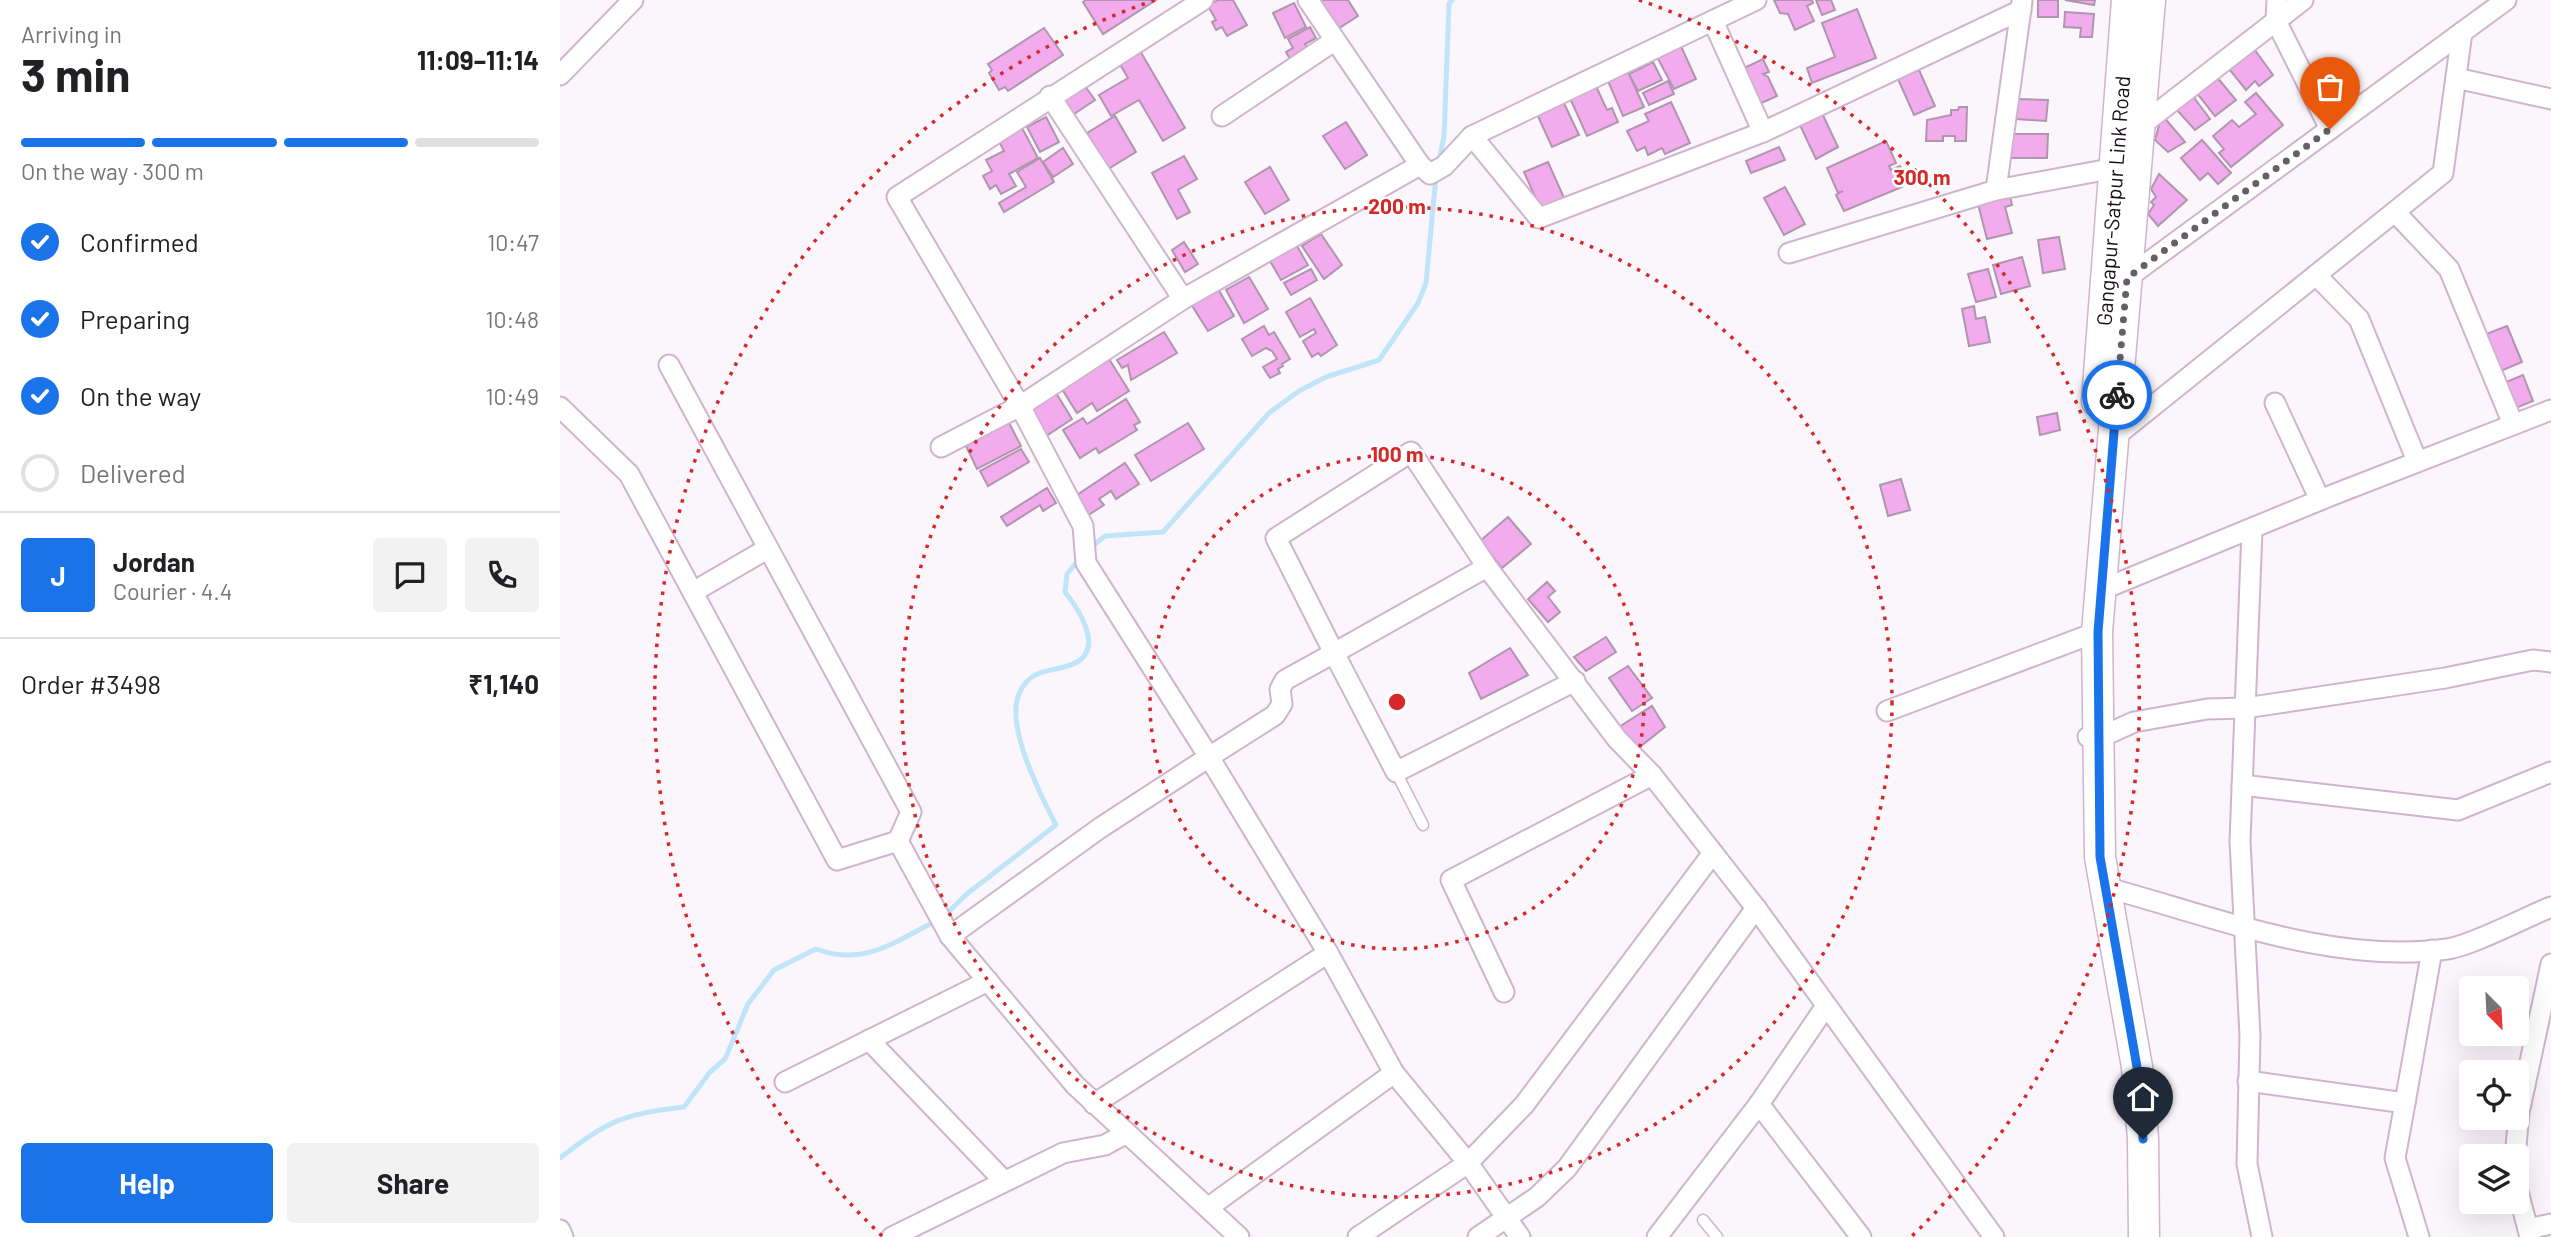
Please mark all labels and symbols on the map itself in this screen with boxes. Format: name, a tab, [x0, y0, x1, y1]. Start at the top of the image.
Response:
pin	[2300, 57, 2360, 129]
street label: Gangapur-Satpur Link Road	[2090, 75, 2134, 326]
text: 300 m	[1893, 164, 1951, 189]
text: 200 m	[1368, 193, 1426, 218]
courier	[2082, 360, 2152, 430]
text: 100 m	[1370, 441, 1424, 466]
centre of rings	[1385, 690, 1409, 714]
north arrow	[2459, 976, 2529, 1046]
pin	[2113, 1067, 2173, 1139]

